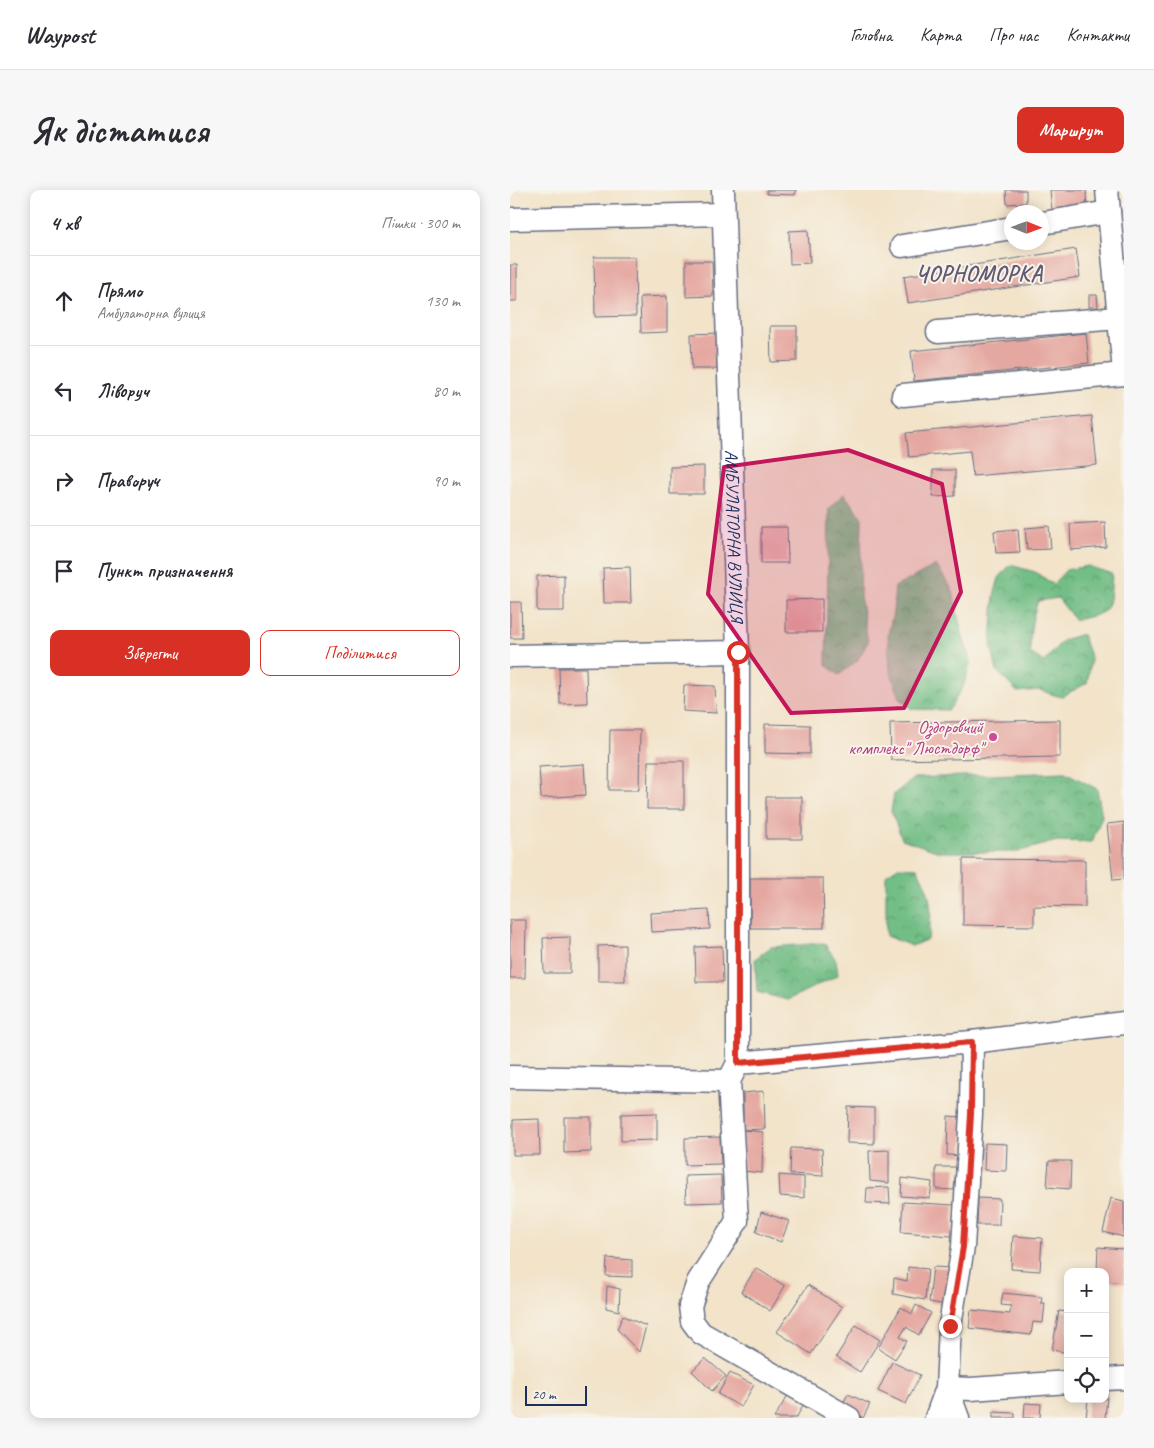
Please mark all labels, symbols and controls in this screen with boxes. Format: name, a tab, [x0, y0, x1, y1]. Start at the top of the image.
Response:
text: Waypost	[25, 20, 95, 50]
text: Головна	[850, 24, 892, 46]
text: Карта	[920, 24, 961, 46]
text: Про нас	[989, 24, 1039, 46]
text: Контакти	[1067, 24, 1129, 46]
button: Маршрут	[1017, 107, 1124, 153]
text: Як дістатися	[30, 108, 208, 153]
north arrow	[1004, 205, 1049, 250]
text: 4 хв	[50, 210, 79, 236]
text: Пішки · 300 m	[381, 213, 460, 233]
district label: ЧОРНОМОРКА	[915, 260, 1044, 288]
text: Прямо	[97, 279, 142, 303]
icon: ahead	[50, 287, 78, 315]
text: 130 m	[426, 291, 460, 311]
text: Амбулаторна вулиця	[97, 303, 205, 323]
icon: left	[50, 377, 78, 405]
text: Ліворуч	[97, 379, 149, 403]
text: 80 m	[433, 381, 460, 401]
street label: АМБУЛАТОРНА ВУЛИЦЯ	[720, 449, 748, 625]
icon: right	[50, 467, 78, 495]
text: Праворуч	[97, 469, 159, 493]
text: 90 m	[433, 471, 460, 491]
icon: arrive	[50, 557, 78, 585]
text: Пункт призначення	[97, 559, 232, 583]
button: Зберегти	[50, 630, 250, 676]
button: Поділитися	[260, 630, 460, 676]
route start	[727, 641, 750, 664]
place label: Оздоровчий комплекс" Люстдорф"	[848, 716, 987, 759]
marker: Оздоровчий комплекс" Люстдорф"	[987, 731, 999, 743]
map controls	[1064, 1268, 1109, 1403]
button: +	[1064, 1268, 1109, 1313]
button: −	[1064, 1313, 1109, 1358]
route end	[939, 1315, 962, 1338]
button: locate	[1064, 1358, 1109, 1403]
scale bar	[525, 1383, 588, 1406]
text: 20 m	[532, 1386, 556, 1403]

